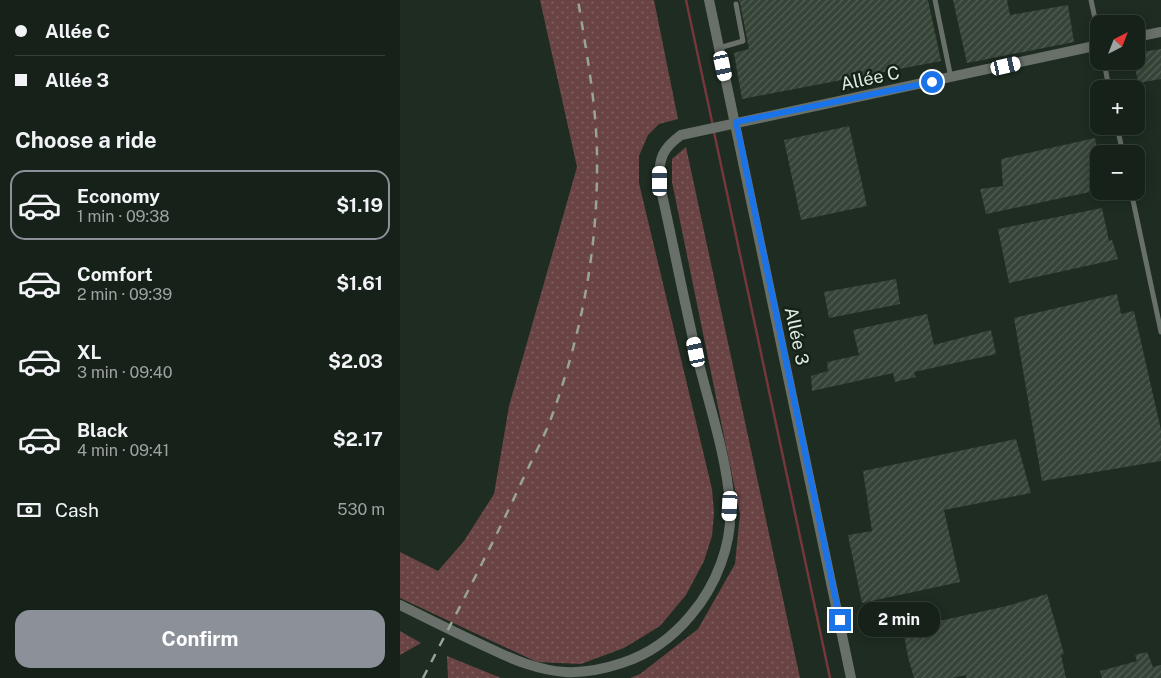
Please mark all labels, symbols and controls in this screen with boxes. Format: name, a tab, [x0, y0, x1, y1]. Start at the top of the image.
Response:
north arrow	[1090, 15, 1145, 70]
map controls	[1090, 15, 1145, 200]
text: Allée C	[45, 20, 110, 42]
car	[712, 50, 733, 82]
car	[989, 55, 1022, 77]
street label: Allée C	[838, 61, 902, 95]
text: Allée 3	[45, 69, 109, 91]
route start	[921, 71, 943, 93]
button: +	[1090, 80, 1145, 135]
text: Choose a ride	[15, 127, 157, 153]
button: −	[1090, 145, 1145, 200]
car	[652, 166, 667, 196]
icon: car	[17, 183, 62, 228]
text: Economy	[77, 185, 160, 207]
text: $1.19	[336, 194, 383, 216]
text: 1 min · 09:38	[77, 207, 170, 226]
icon: car	[17, 261, 62, 306]
text: Comfort	[77, 263, 153, 285]
text: $1.61	[336, 272, 383, 294]
text: 2 min · 09:39	[77, 285, 172, 304]
street label: Allée 3	[781, 305, 813, 367]
car	[685, 336, 706, 368]
icon: car	[17, 339, 62, 384]
text: XL	[77, 341, 102, 363]
text: $2.03	[328, 350, 383, 372]
text: 3 min · 09:40	[77, 363, 172, 382]
icon: car	[17, 417, 62, 462]
text: Black	[77, 419, 128, 441]
text: $2.17	[333, 428, 383, 450]
text: 4 min · 09:41	[77, 441, 169, 460]
car	[721, 491, 738, 521]
icon: cash	[15, 496, 43, 524]
text: Cash	[55, 499, 99, 521]
text: 530 m	[337, 500, 385, 519]
callout: 2 min	[858, 602, 940, 638]
route end	[829, 609, 851, 631]
button: Confirm	[15, 610, 385, 668]
text: 2 min	[878, 610, 920, 629]

